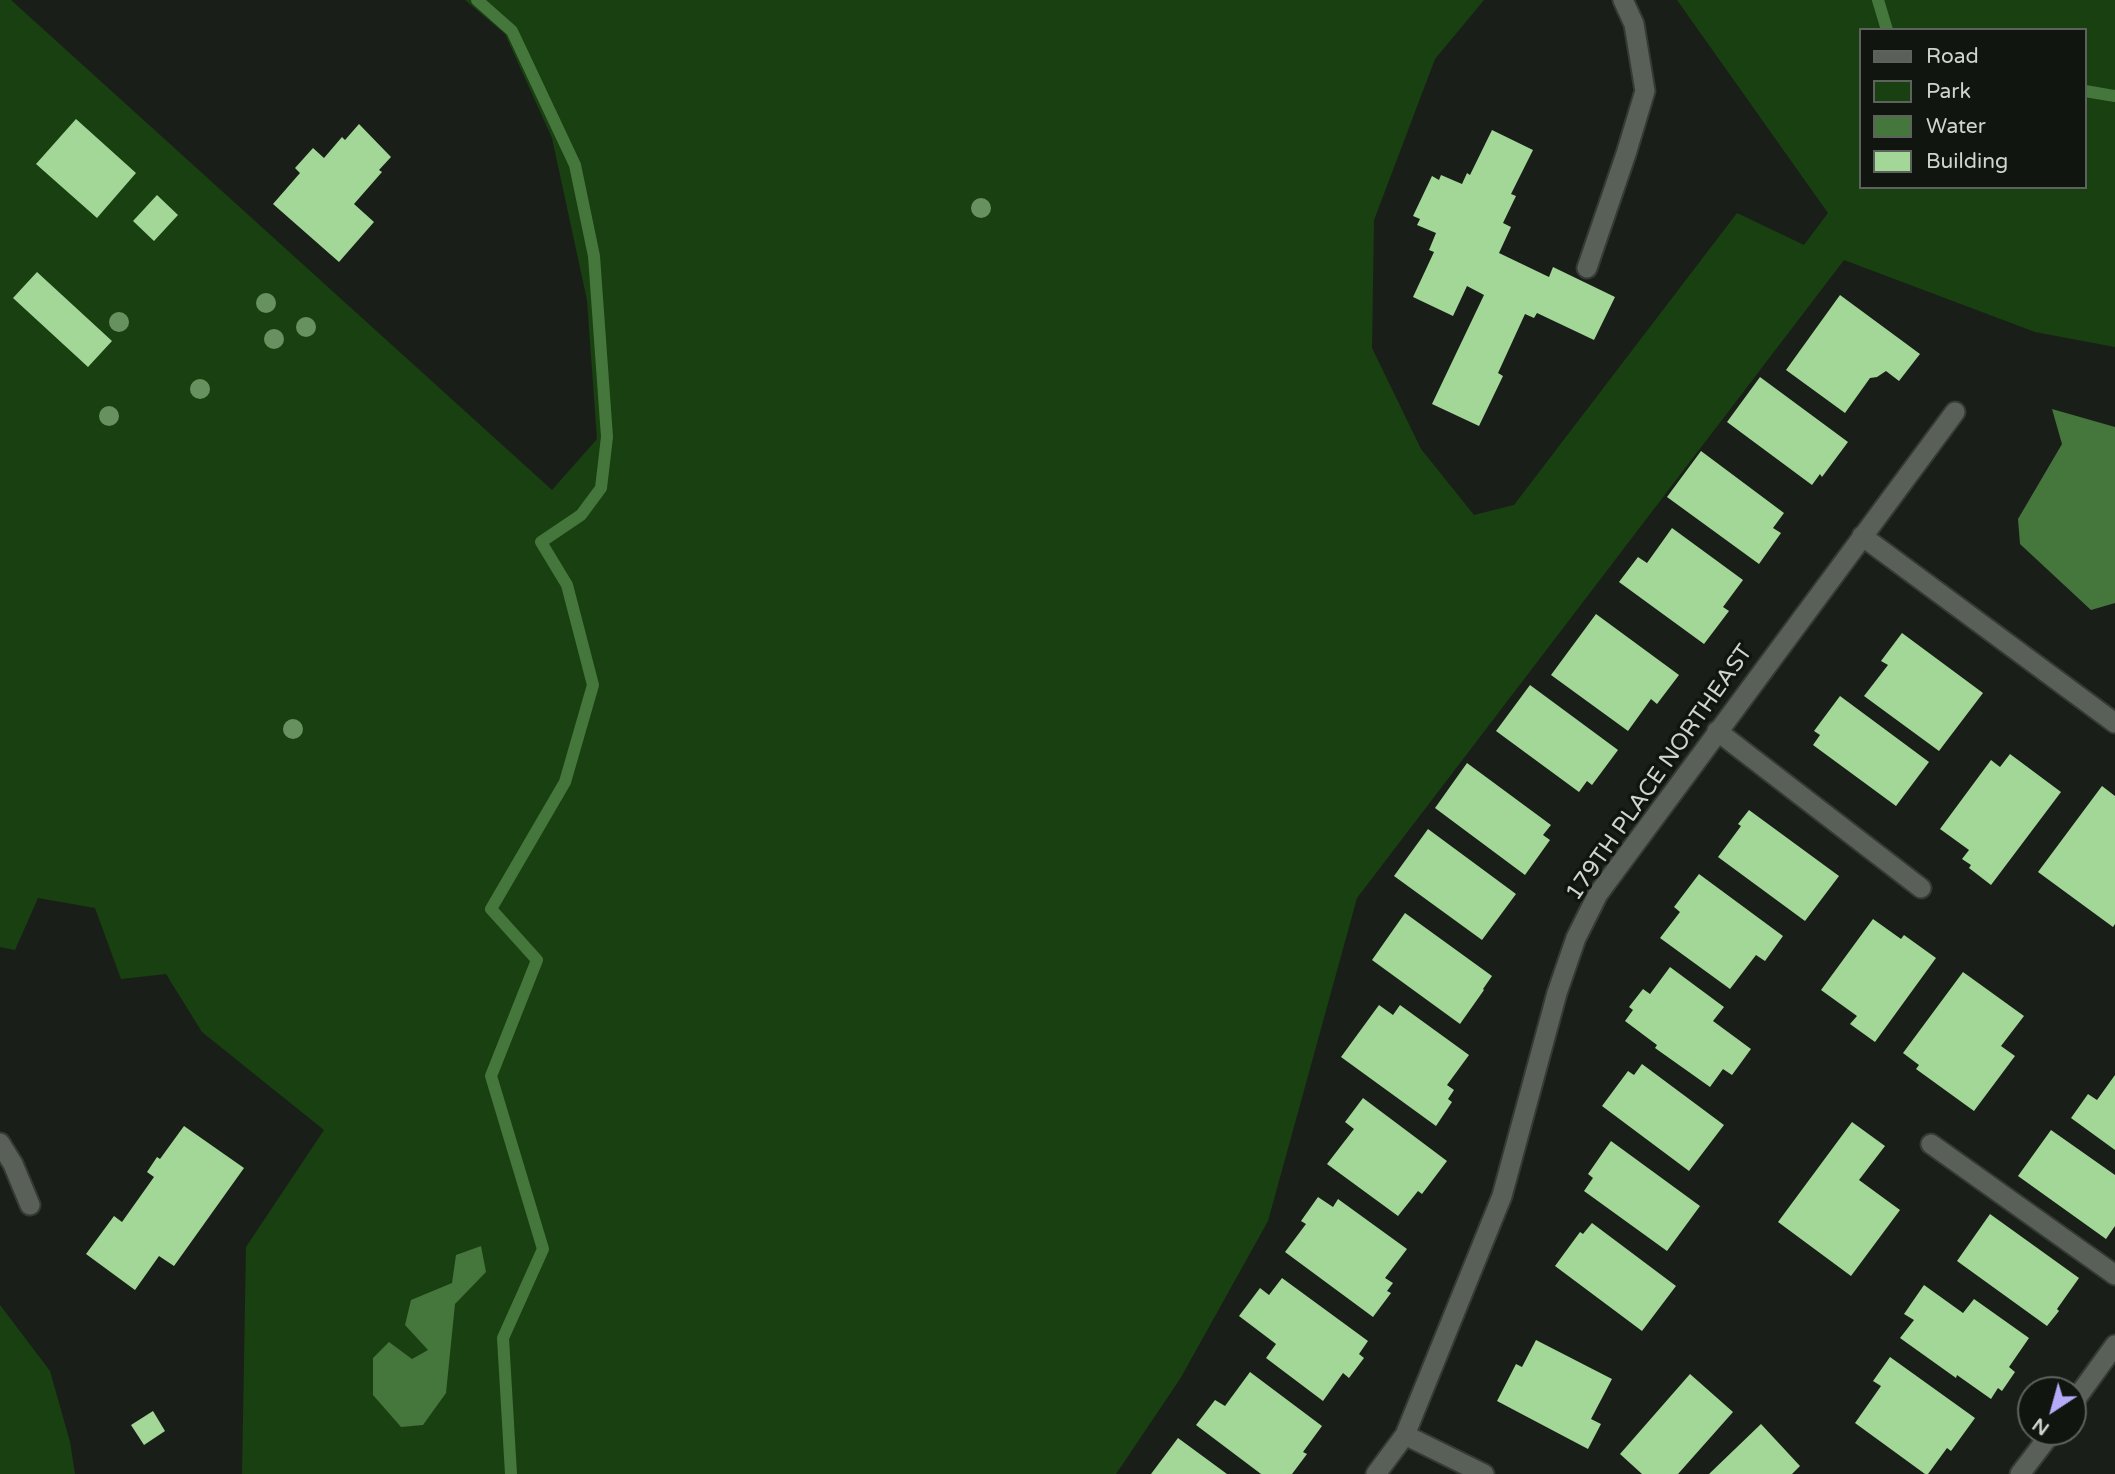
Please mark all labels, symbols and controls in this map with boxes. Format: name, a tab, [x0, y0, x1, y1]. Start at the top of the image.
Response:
legend	[1860, 28, 2087, 189]
text: Road	[1926, 44, 1979, 69]
text: Park	[1926, 79, 1971, 104]
text: Water	[1926, 114, 1986, 139]
text: Building	[1926, 149, 2008, 174]
street label: 179TH PLACE NORTHEAST	[1561, 640, 1759, 906]
north arrow	[2017, 1376, 2087, 1446]
text: N	[2028, 1413, 2053, 1440]

